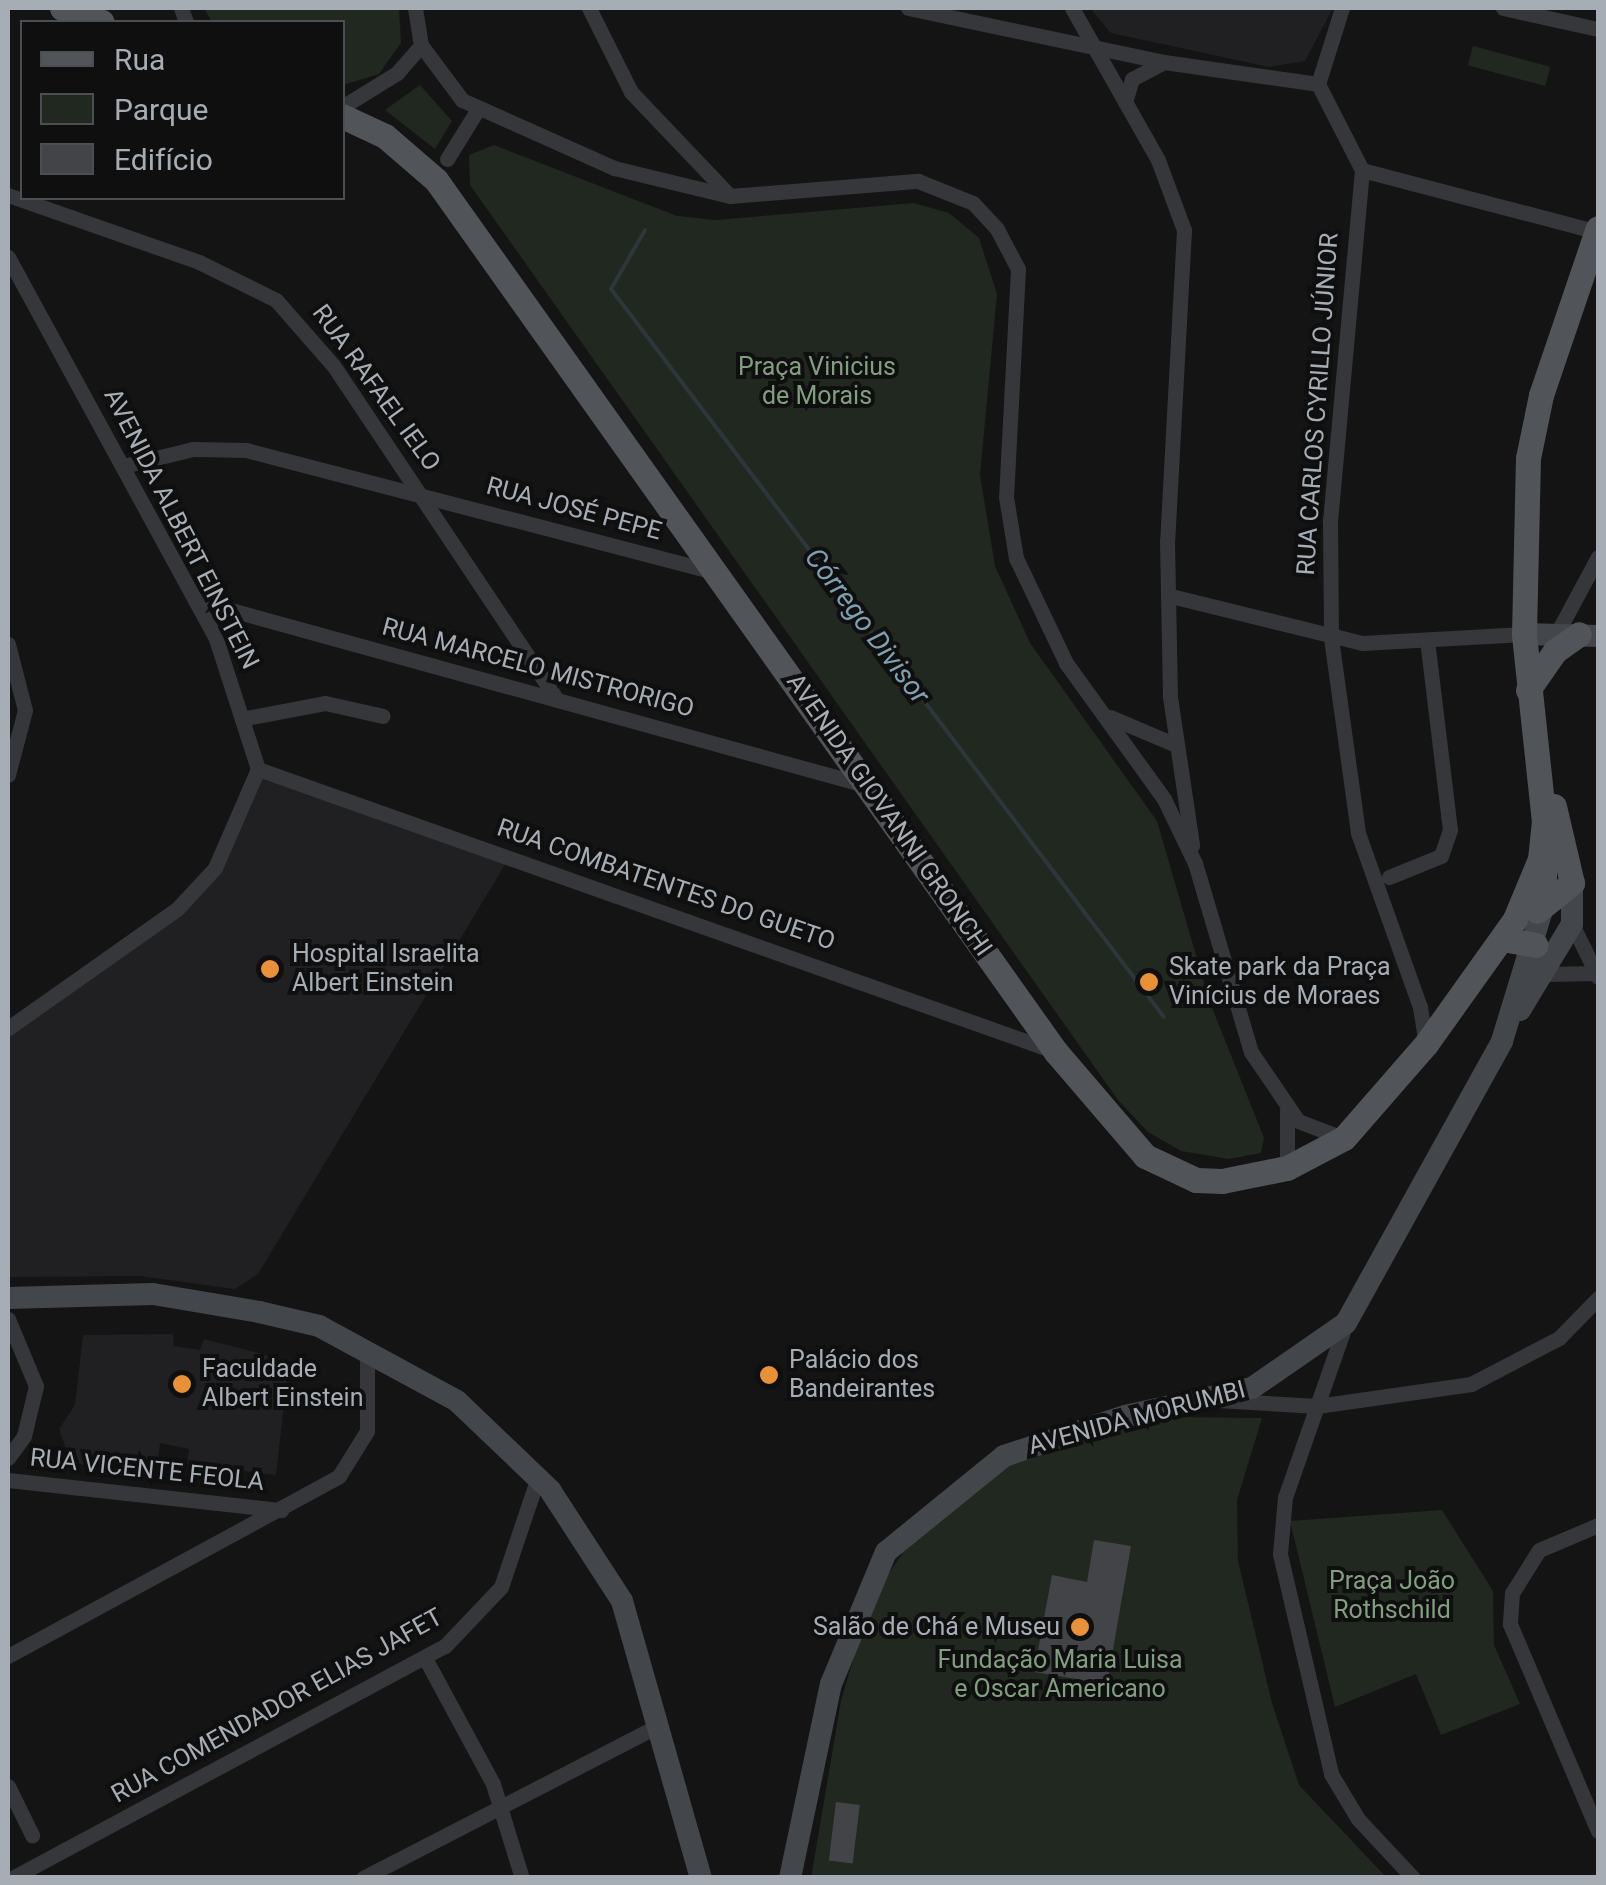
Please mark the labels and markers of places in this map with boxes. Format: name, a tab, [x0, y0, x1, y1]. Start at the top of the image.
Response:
place label: Hospital Israelita Albert Einstein	[292, 940, 480, 999]
place label: Skate park da Praça Vinícius de Moraes	[1169, 953, 1391, 1012]
marker: Hospital Israelita Albert Einstein	[257, 956, 283, 982]
marker: Skate park da Praça Vinícius de Moraes	[1138, 971, 1160, 993]
place label: Palácio dos Bandeirantes	[789, 1346, 935, 1405]
place label: Faculdade Albert Einstein	[202, 1355, 363, 1414]
marker: Palácio dos Bandeirantes	[758, 1364, 780, 1386]
marker: Faculdade Albert Einstein	[171, 1373, 193, 1395]
place label: Salão de Chá e Museu	[813, 1612, 1060, 1642]
marker: Salão de Chá e Museu	[1069, 1616, 1091, 1638]

